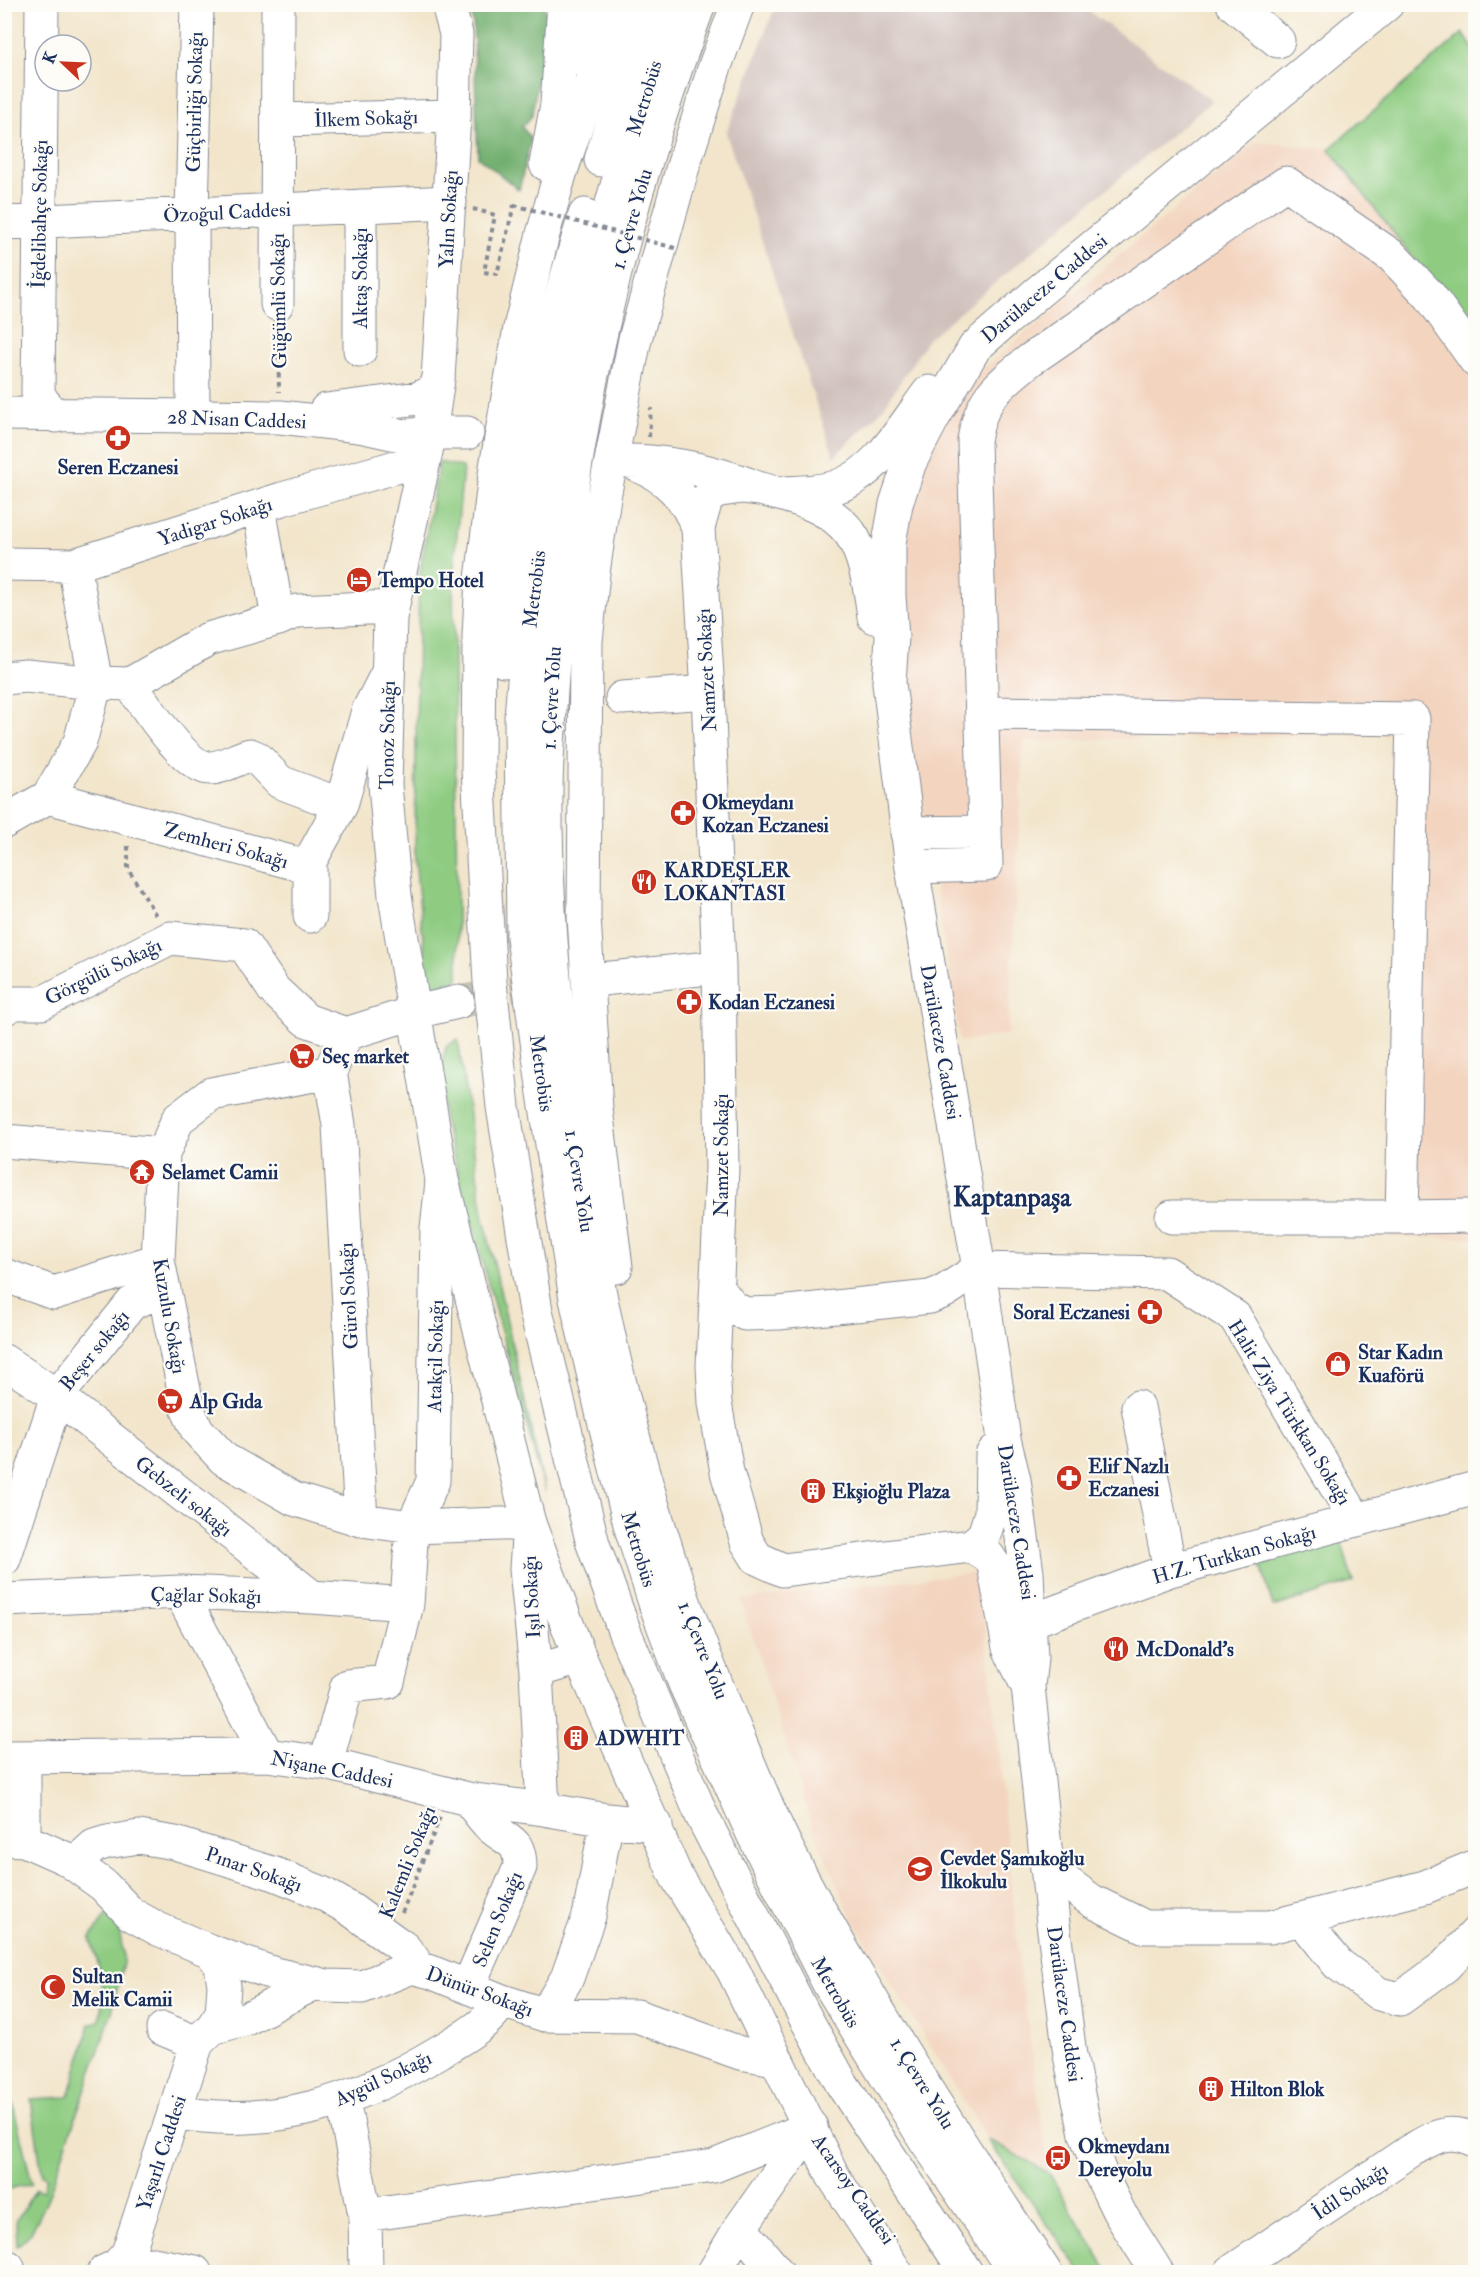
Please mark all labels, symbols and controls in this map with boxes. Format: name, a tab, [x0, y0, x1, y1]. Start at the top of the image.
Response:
street label: Güçbirliği Sokağı	[181, 31, 208, 173]
north arrow	[33, 33, 93, 93]
text: K	[39, 48, 62, 67]
street label: Metrobüs	[621, 57, 668, 139]
street label: İlkem Sokağı	[314, 104, 418, 133]
street label: İğdelibahçe Sokağı	[26, 139, 53, 289]
street label: 1. Çevre Yolu	[605, 166, 658, 272]
street label: Yalın Sokağı	[433, 169, 464, 269]
street label: Özoğul Caddesi	[162, 197, 292, 228]
street label: Aktaş Sokağı	[348, 227, 373, 330]
street label: Darülaceze Caddesi	[976, 228, 1113, 349]
street label: Güğümlü Sokağı	[265, 233, 292, 369]
street label: 28 Nisan Caddesi	[167, 405, 307, 434]
pharmacy icon: Seren Eczanesi	[103, 423, 133, 453]
place label: Seren Eczanesi	[58, 455, 179, 480]
street label: Yadigar Sokağı	[155, 491, 275, 552]
street label: Metrobüs	[517, 549, 552, 629]
hotel icon: Tempo Hotel	[344, 565, 374, 595]
place label: Tempo Hotel	[377, 568, 485, 594]
street label: Namzet Sokağı	[691, 608, 722, 732]
street label: 1. Çevre Yolu	[536, 646, 567, 750]
street label: Tonoz Sokağı	[374, 680, 401, 790]
place label: Okmeydanı Kozan Eczanesi	[702, 790, 830, 838]
pharmacy icon: Okmeydanı Kozan Eczanesi	[668, 798, 698, 828]
street label: Zemheri Sokağı	[161, 817, 291, 874]
place label: KARDEŞLER LOKANTASI	[664, 858, 791, 906]
restaurant icon: KARDEŞLER LOKANTASI	[629, 867, 659, 897]
street label: Görgülü Sokağı	[41, 932, 166, 1011]
street label: Darülaceze Caddesi	[915, 962, 966, 1122]
pharmacy icon: Kodan Eczanesi	[674, 987, 704, 1017]
place label: Kodan Eczanesi	[708, 990, 836, 1015]
street label: Metrobüs	[524, 1033, 559, 1113]
supermarket icon: Seç market	[287, 1041, 317, 1071]
place label: Seç market	[322, 1044, 410, 1069]
street label: Namzet Sokağı	[709, 1093, 734, 1217]
street label: 1. Çevre Yolu	[559, 1128, 600, 1234]
temple icon: Selamet Camii	[127, 1157, 157, 1187]
place label: Selamet Camii	[162, 1160, 279, 1185]
district label: Kaptanpaşa	[953, 1182, 1072, 1215]
street label: Gürol Sokağı	[333, 1242, 364, 1350]
street label: Kuzulu Sokağı	[147, 1256, 192, 1376]
pharmacy icon: Soral Eczanesi	[1135, 1297, 1165, 1327]
street label: Atakçil Sokağı	[422, 1299, 449, 1414]
place label: Soral Eczanesi	[1013, 1300, 1131, 1325]
street label: Beşer sokağı	[54, 1305, 135, 1396]
street label: Halit Ziya Türkkan Sokağı	[1222, 1315, 1357, 1510]
place label: Star Kadın Kuaförü	[1358, 1340, 1444, 1388]
shop icon: Star Kadın Kuaförü	[1323, 1349, 1353, 1379]
supermarket icon: Alp Gıda	[155, 1386, 185, 1416]
place label: Alp Gıda	[189, 1389, 263, 1415]
street label: Darülaceze Caddesi	[992, 1442, 1041, 1602]
street label: Gebzeli sokağı	[130, 1451, 237, 1542]
place label: Elif Nazlı Eczanesi	[1088, 1454, 1170, 1502]
pharmacy icon: Elif Nazlı Eczanesi	[1054, 1463, 1084, 1493]
building icon: Ekşioğlu Plaza	[798, 1476, 828, 1506]
place label: Ekşioğlu Plaza	[832, 1479, 951, 1505]
street label: Metrobüs	[615, 1508, 662, 1590]
street label: H.Z. Turkkan Sokağı	[1150, 1519, 1319, 1590]
street label: Işıl Sokağı	[517, 1555, 546, 1639]
street label: Çağlar Sokağı	[150, 1582, 262, 1609]
street label: 1. Çevre Yolu	[673, 1598, 735, 1703]
restaurant icon: McDonald's	[1101, 1634, 1131, 1664]
place label: McDonald's	[1135, 1637, 1234, 1662]
building icon: ADWHIT	[561, 1723, 591, 1753]
place label: ADWHIT	[595, 1726, 684, 1751]
street label: Nişane Caddesi	[269, 1745, 395, 1794]
street label: Kalemli Sokağı	[374, 1802, 441, 1922]
street label: Pınar Sokağı	[202, 1841, 306, 1898]
place label: Cevdet Şamıkoğlu İlkokulu	[940, 1846, 1085, 1894]
school or university icon: Cevdet Şamıkoğlu İlkokulu	[905, 1854, 935, 1884]
street label: Selen Sokağı	[467, 1868, 528, 1971]
street label: Darülaceze Caddesi	[1041, 1924, 1088, 2084]
street label: Metrobüs	[805, 1952, 866, 2032]
street label: Dünür Sokağı	[423, 1961, 537, 2022]
place label: Sultan Melik Camii	[71, 1964, 173, 2012]
mosque icon: Sultan Melik Camii	[38, 1972, 68, 2002]
street label: 1. Çevre Yolu	[885, 2033, 961, 2134]
street label: Aygül Sokağı	[330, 2045, 436, 2112]
building icon: Hilton Blok	[1196, 2074, 1226, 2104]
place label: Hilton Blok	[1230, 2077, 1325, 2102]
street label: Yaşarlı Caddesi	[131, 2092, 192, 2214]
street label: Acarsoy Caddesi	[806, 2129, 901, 2249]
place label: Okmeydanı Dereyolu	[1078, 2134, 1170, 2183]
bus stop icon: Okmeydanı Dereyolu	[1043, 2143, 1073, 2173]
street label: İdil Sokağı	[1308, 2157, 1393, 2226]

